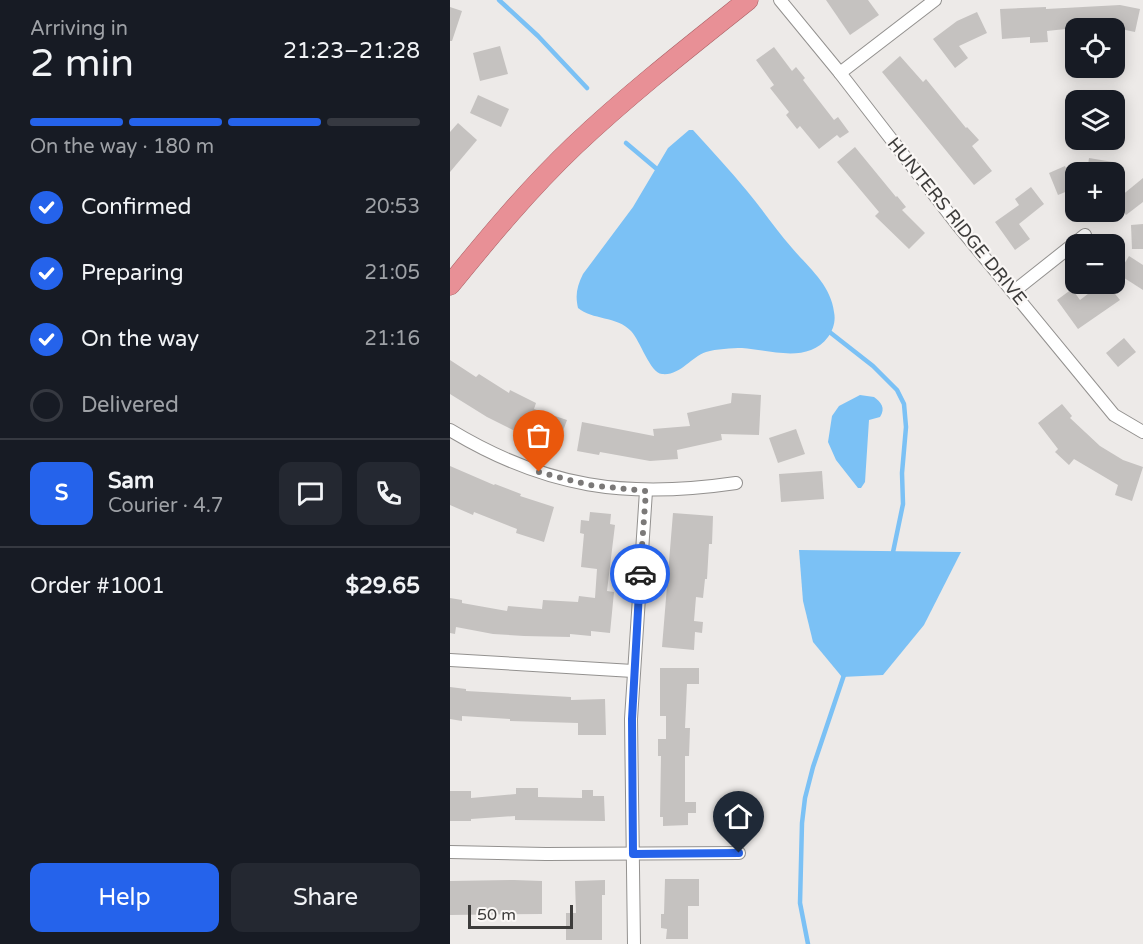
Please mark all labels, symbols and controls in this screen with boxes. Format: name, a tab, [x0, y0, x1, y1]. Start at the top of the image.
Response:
text: Arriving in	[30, 17, 128, 41]
map controls	[1065, 18, 1125, 294]
button: locate	[1065, 18, 1125, 78]
text: 21:23–21:28	[283, 38, 420, 64]
text: 2 min	[30, 40, 134, 87]
button: layers	[1065, 90, 1125, 150]
street label: HUNTERS RIDGE DRIVE	[883, 133, 1031, 309]
text: On the way · 180 m	[30, 135, 214, 159]
button: +	[1065, 162, 1125, 222]
icon: check	[30, 191, 63, 224]
text: Confirmed	[81, 194, 191, 220]
text: 20:53	[365, 195, 420, 219]
button: −	[1065, 234, 1125, 294]
icon: check	[30, 257, 63, 290]
text: Preparing	[81, 260, 184, 286]
text: 21:05	[365, 261, 420, 285]
icon: check	[30, 323, 63, 356]
text: On the way	[81, 326, 199, 352]
text: 21:16	[365, 327, 420, 351]
text: Delivered	[81, 392, 179, 418]
pin	[513, 410, 564, 472]
icon: bag	[522, 419, 555, 452]
button: chat	[279, 462, 342, 525]
button: phone	[357, 462, 420, 525]
text: Sam	[108, 468, 154, 494]
text: S	[55, 480, 68, 506]
text: Courier · 4.7	[108, 494, 223, 518]
courier	[610, 544, 670, 604]
icon: car	[624, 558, 657, 591]
text: Order #1001	[30, 573, 165, 599]
text: $29.65	[345, 573, 420, 599]
pin	[713, 791, 764, 853]
icon: home	[722, 800, 755, 833]
button: Help	[30, 863, 219, 932]
button: Share	[231, 863, 420, 932]
scale bar	[468, 902, 573, 930]
text: 50 m	[477, 905, 516, 925]

